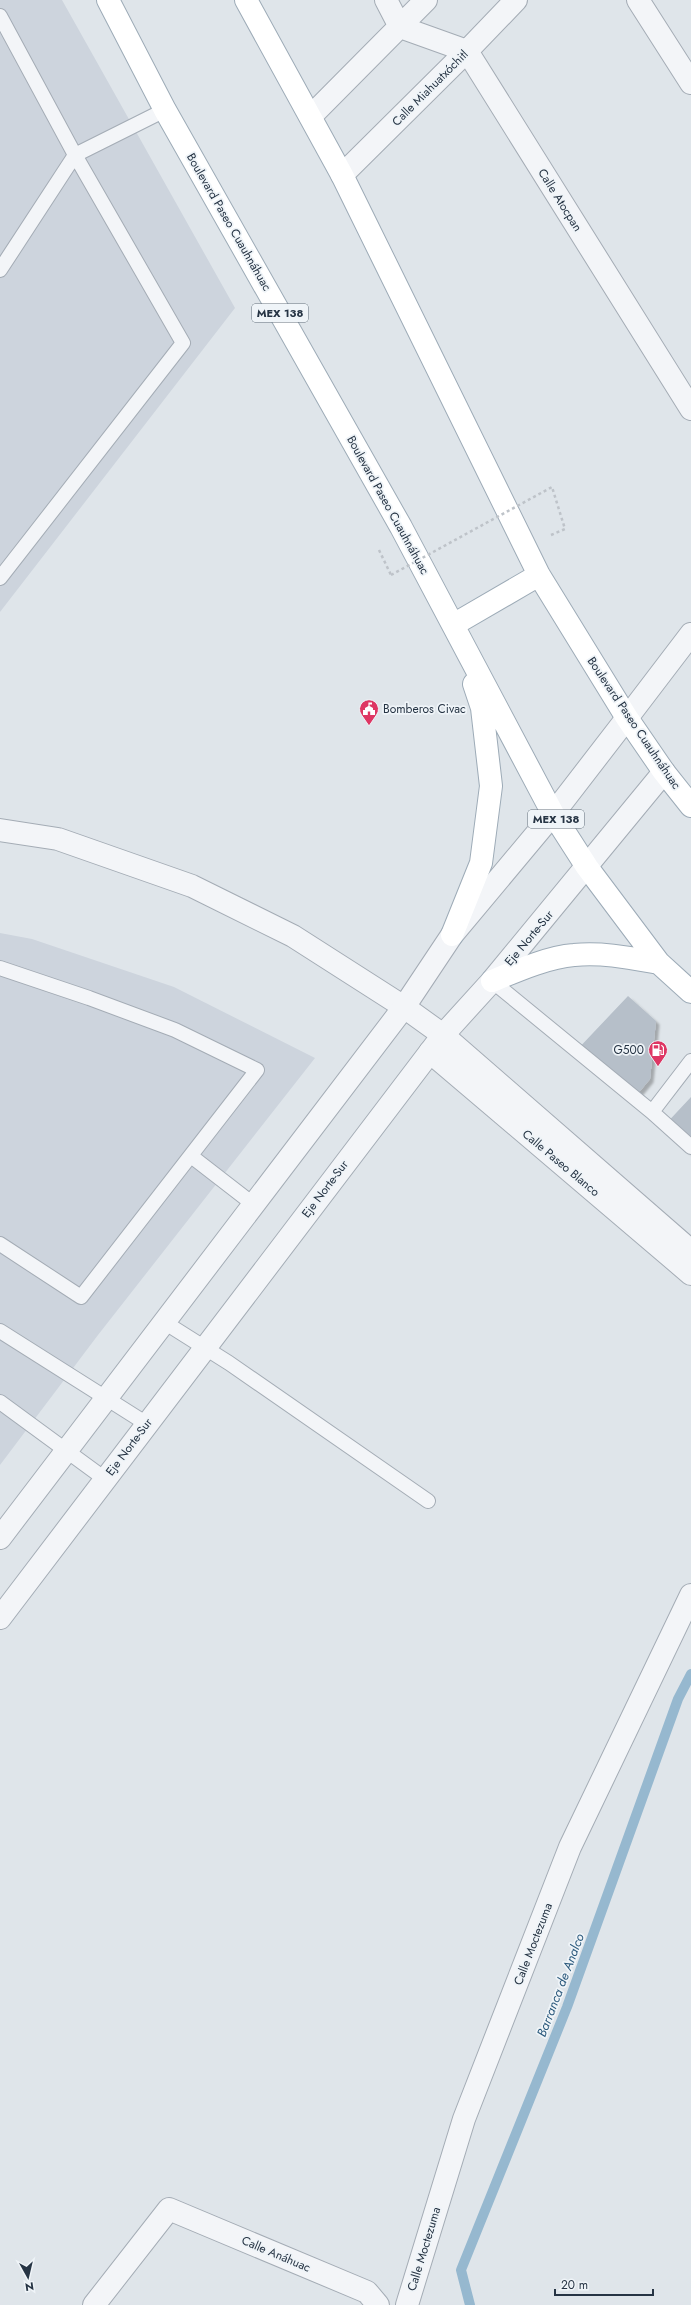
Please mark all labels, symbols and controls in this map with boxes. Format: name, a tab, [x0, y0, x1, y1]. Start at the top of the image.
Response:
street label: Calle Miahuatxóchitl	[388, 46, 472, 130]
street label: Boulevard Paseo Cuauhnáhuac	[182, 150, 276, 294]
street label: Calle Atocpan	[533, 165, 587, 235]
road number: MEX 138	[252, 304, 308, 322]
street label: Boulevard Paseo Cuauhnáhuac	[342, 432, 434, 578]
street label: Boulevard Paseo Cuauhnáhuac	[583, 653, 685, 793]
public building icon: Bomberos Civac	[358, 698, 380, 726]
place label: Bomberos Civac	[383, 700, 466, 718]
road number: MEX 138	[528, 810, 584, 828]
street label: Eje Norte-Sur	[500, 906, 558, 970]
fuel station icon: G500	[647, 1039, 669, 1067]
place label: G500	[614, 1041, 644, 1059]
street label: Calle Paseo Blanco	[518, 1125, 604, 1201]
street label: Eje Norte-Sur	[297, 1156, 353, 1222]
street label: Eje Norte-Sur	[101, 1414, 157, 1480]
street label: Calle Moctezuma	[509, 1900, 557, 1988]
water label: Barranca de Analco	[532, 1931, 589, 2040]
street label: Calle Moctezuma	[403, 2205, 445, 2293]
street label: Calle Anáhuac	[239, 2231, 314, 2277]
north arrow	[8, 2257, 48, 2297]
scale bar	[555, 2271, 653, 2297]
text: 20 m	[561, 2276, 588, 2294]
text: N	[24, 2278, 35, 2295]

